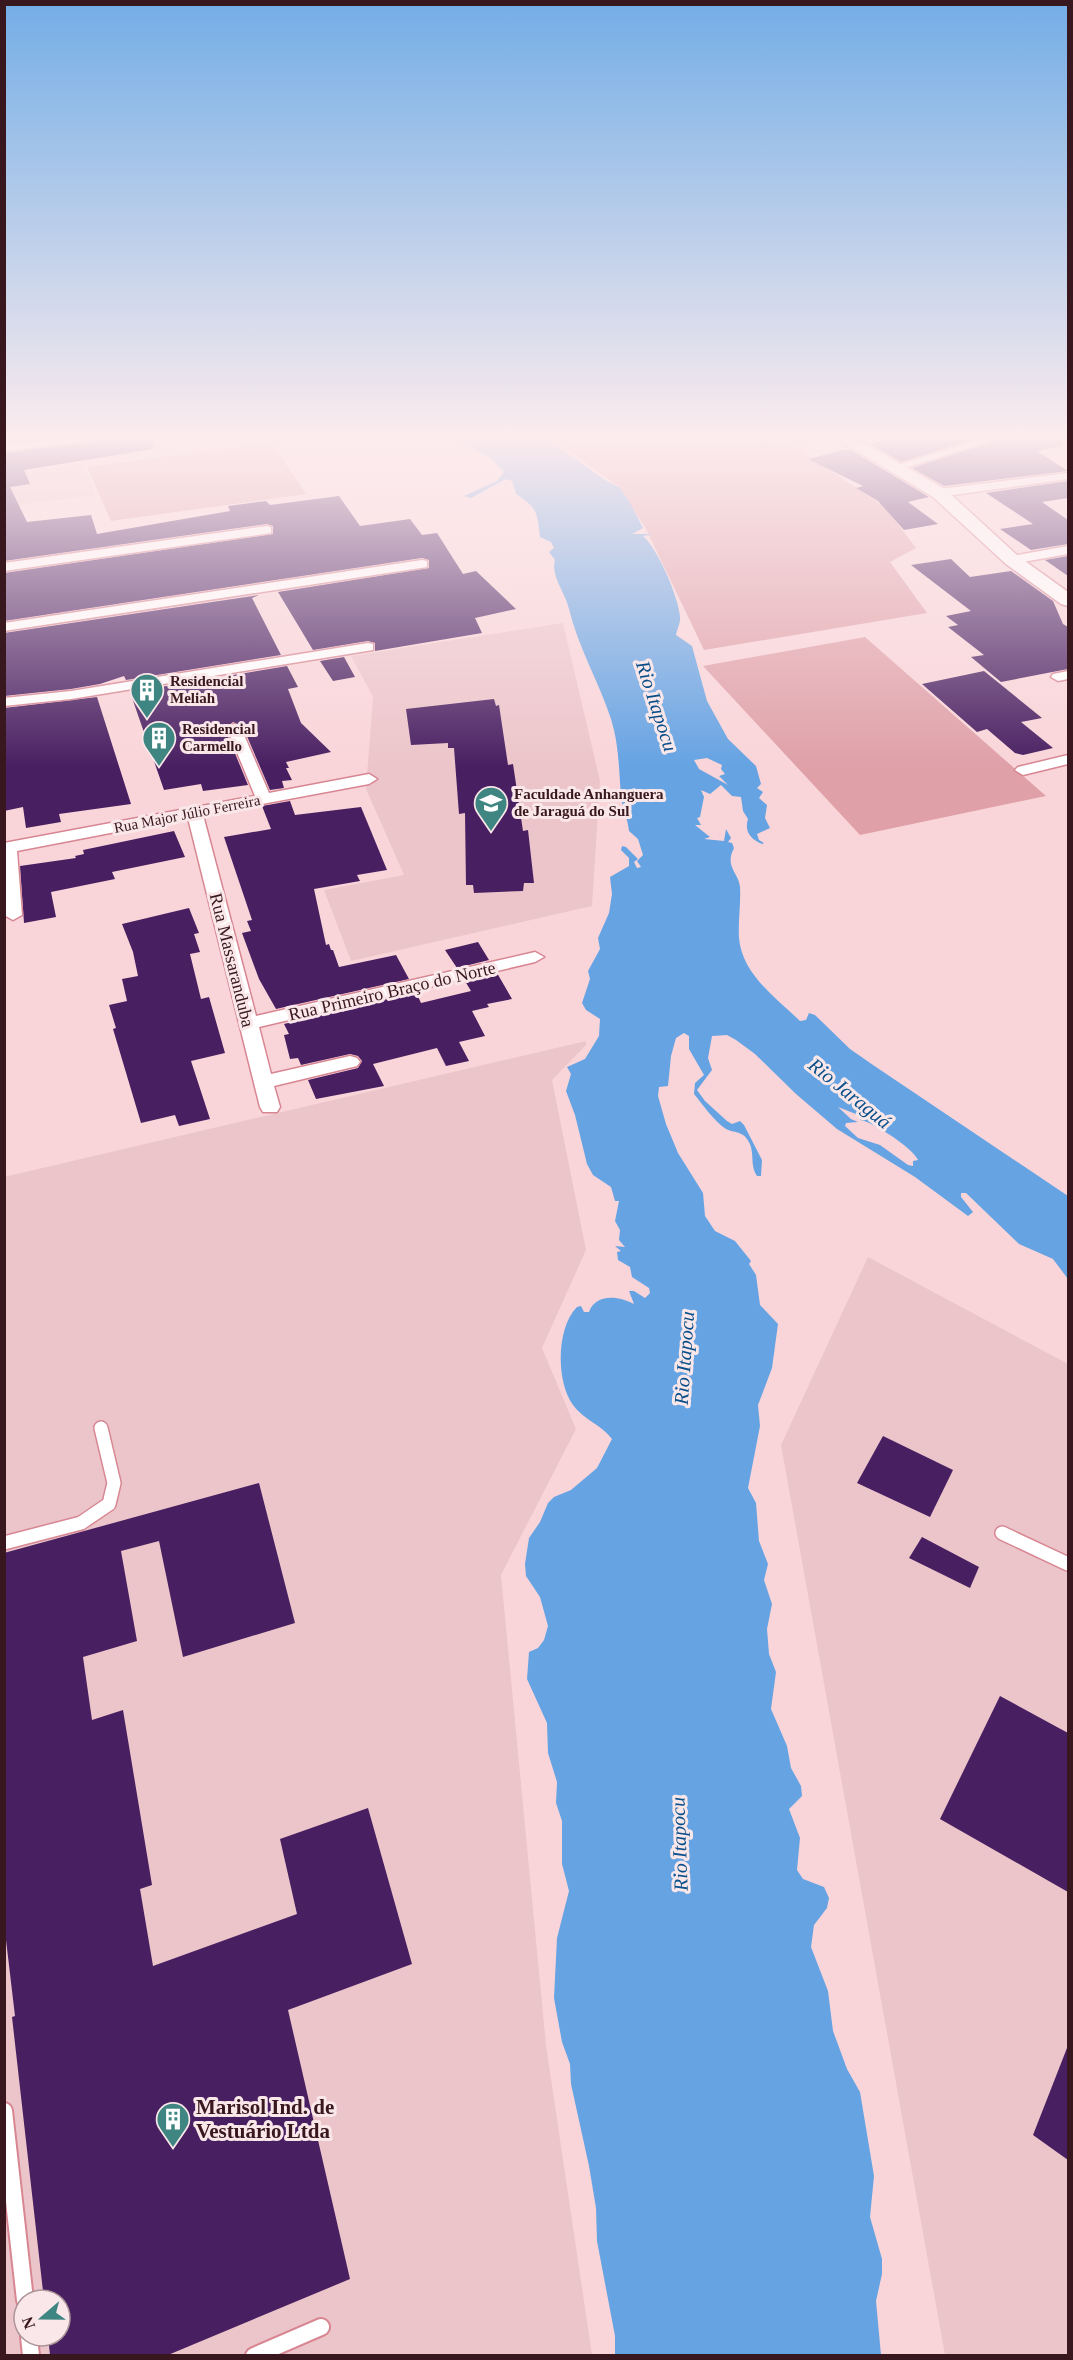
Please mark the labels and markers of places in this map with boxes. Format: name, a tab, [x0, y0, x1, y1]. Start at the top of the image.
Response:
building icon: Residencial Meliah	[129, 672, 165, 719]
place label: Residencial Meliah	[170, 673, 243, 706]
building icon: Residencial Carmello	[141, 720, 177, 767]
place label: Residencial Carmello	[182, 721, 255, 754]
school or university icon: Faculdade Anhanguera de Jaraguá do Sul	[473, 785, 509, 832]
place label: Faculdade Anhanguera de Jaraguá do Sul	[514, 786, 664, 819]
place label: Marisol Ind. de Vestuário Ltda	[196, 2095, 334, 2143]
building icon: Marisol Ind. de Vestuário Ltda	[155, 2101, 191, 2148]

